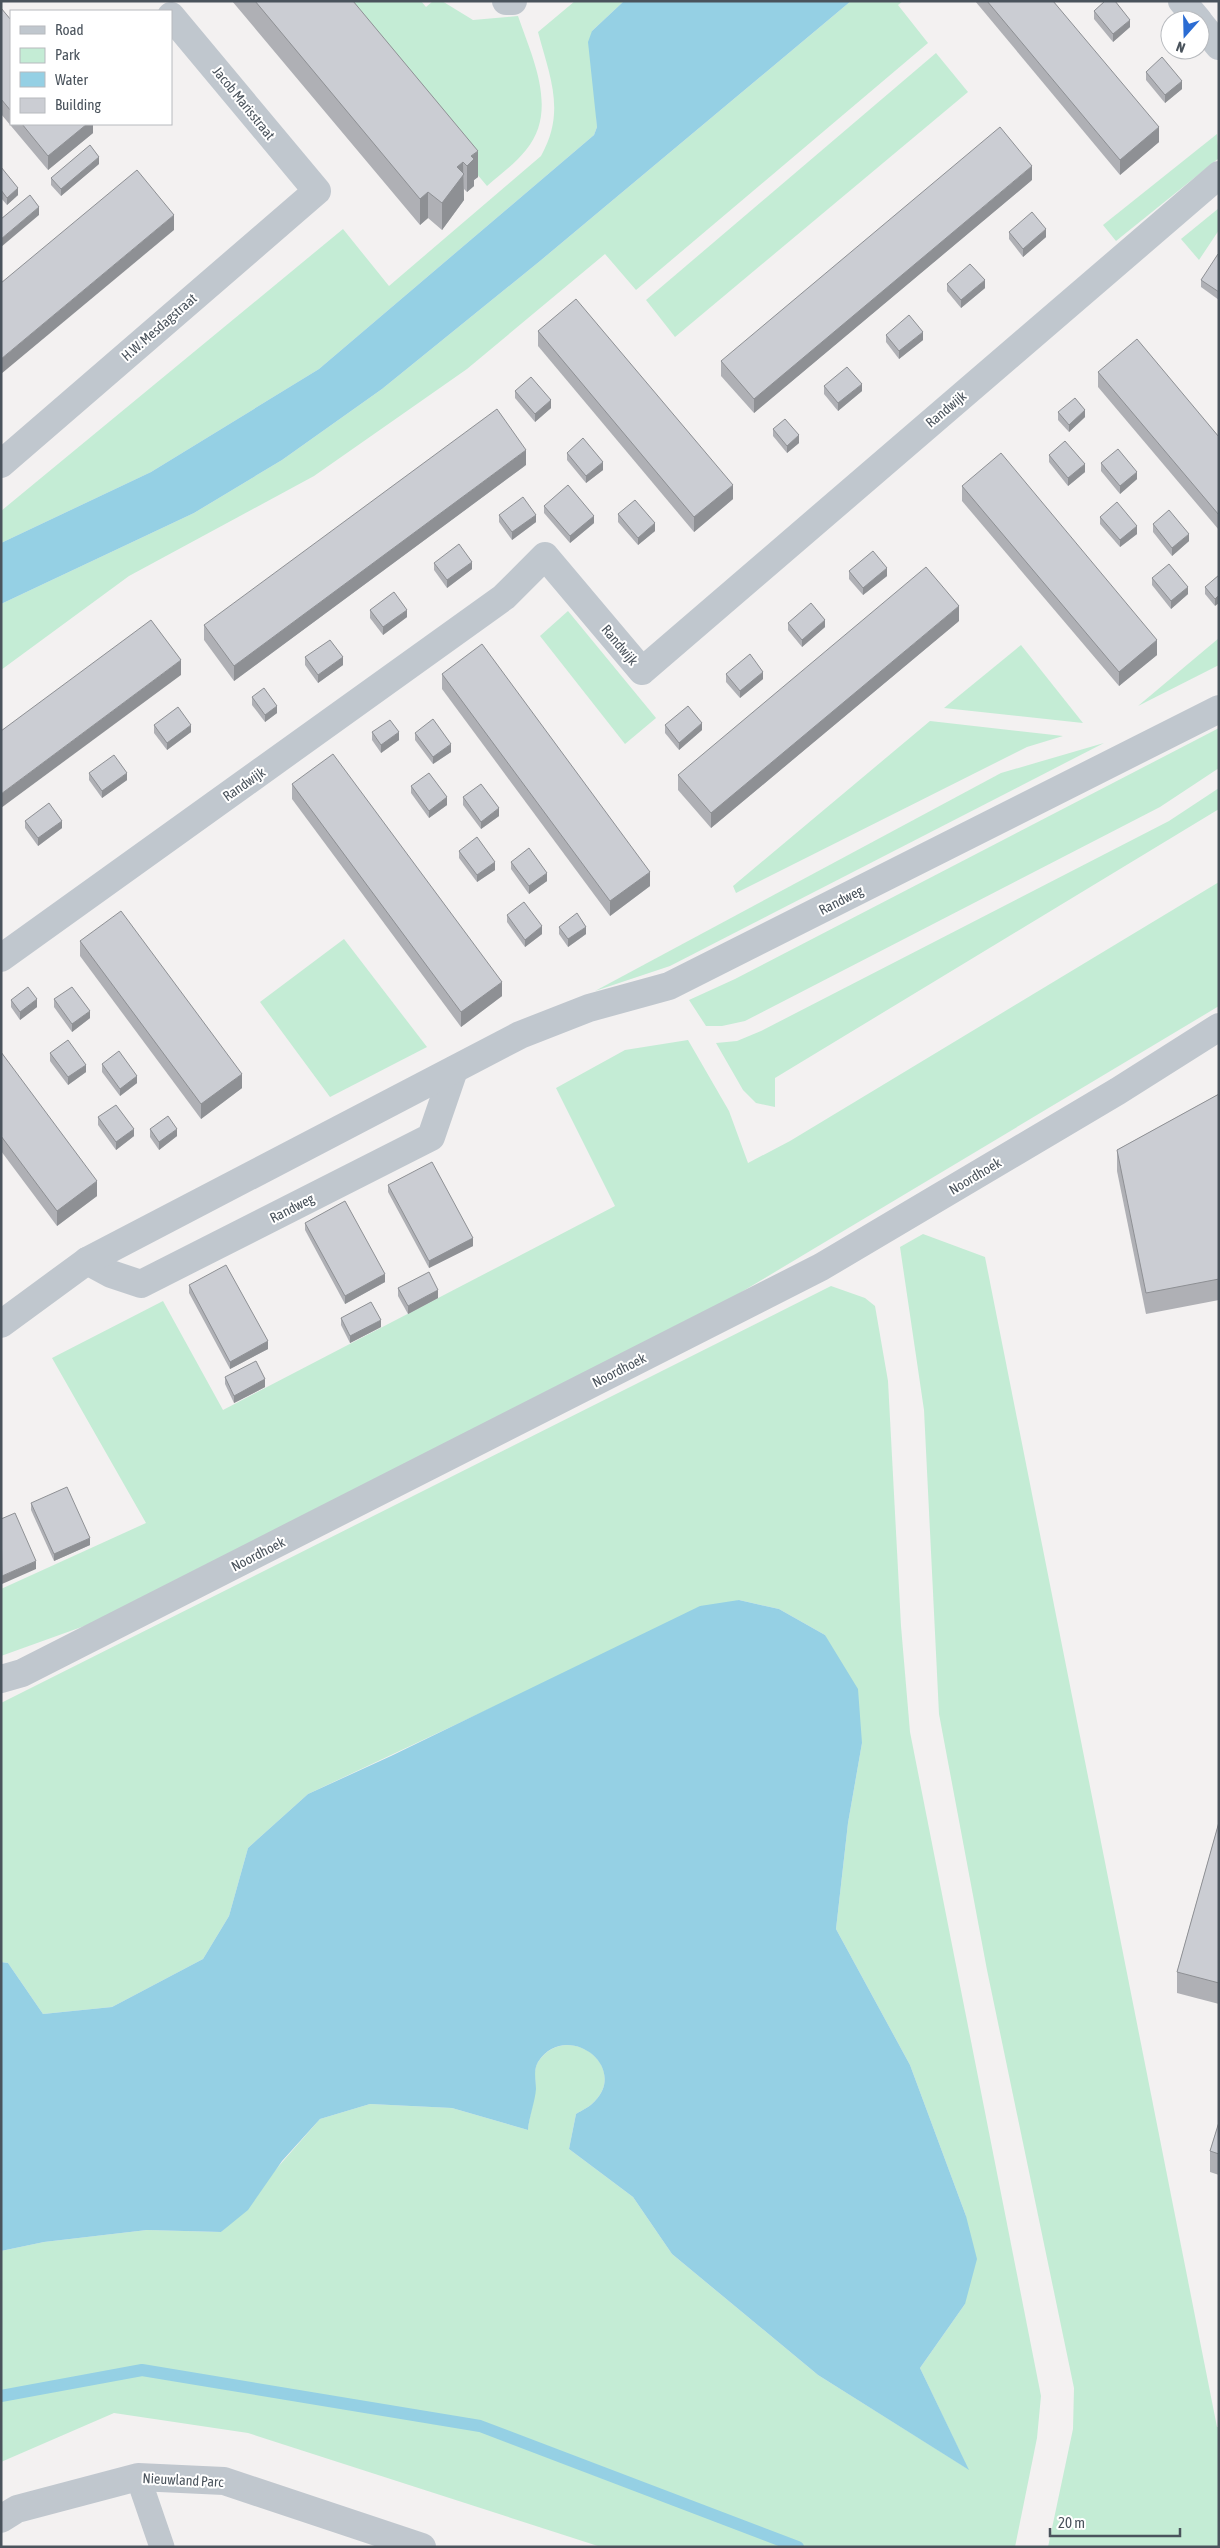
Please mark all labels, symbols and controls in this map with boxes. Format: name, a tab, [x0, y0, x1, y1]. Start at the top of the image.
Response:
legend	[10, 10, 172, 125]
north arrow	[1160, 10, 1210, 60]
text: Road	[55, 21, 84, 38]
text: N	[1174, 38, 1187, 56]
text: Park	[55, 46, 80, 63]
street label: Jacob Marisstraat	[210, 63, 278, 143]
text: Water	[55, 71, 88, 88]
text: Building	[55, 96, 101, 113]
street label: H.W. Mesdagstraat	[118, 290, 200, 364]
street label: Randwijk	[923, 387, 969, 431]
street label: Randwijk	[598, 622, 642, 668]
street label: Randwijk	[220, 764, 268, 804]
street label: Randweg	[816, 882, 866, 918]
street label: Noordhoek	[946, 1154, 1004, 1198]
street label: Randweg	[267, 1190, 317, 1226]
street label: Noordhoek	[589, 1350, 649, 1390]
street label: Noordhoek	[228, 1534, 288, 1574]
street label: Nieuwland Parc	[142, 2470, 225, 2490]
scale bar	[1050, 2506, 1180, 2538]
text: 20 m	[1058, 2514, 1085, 2531]

